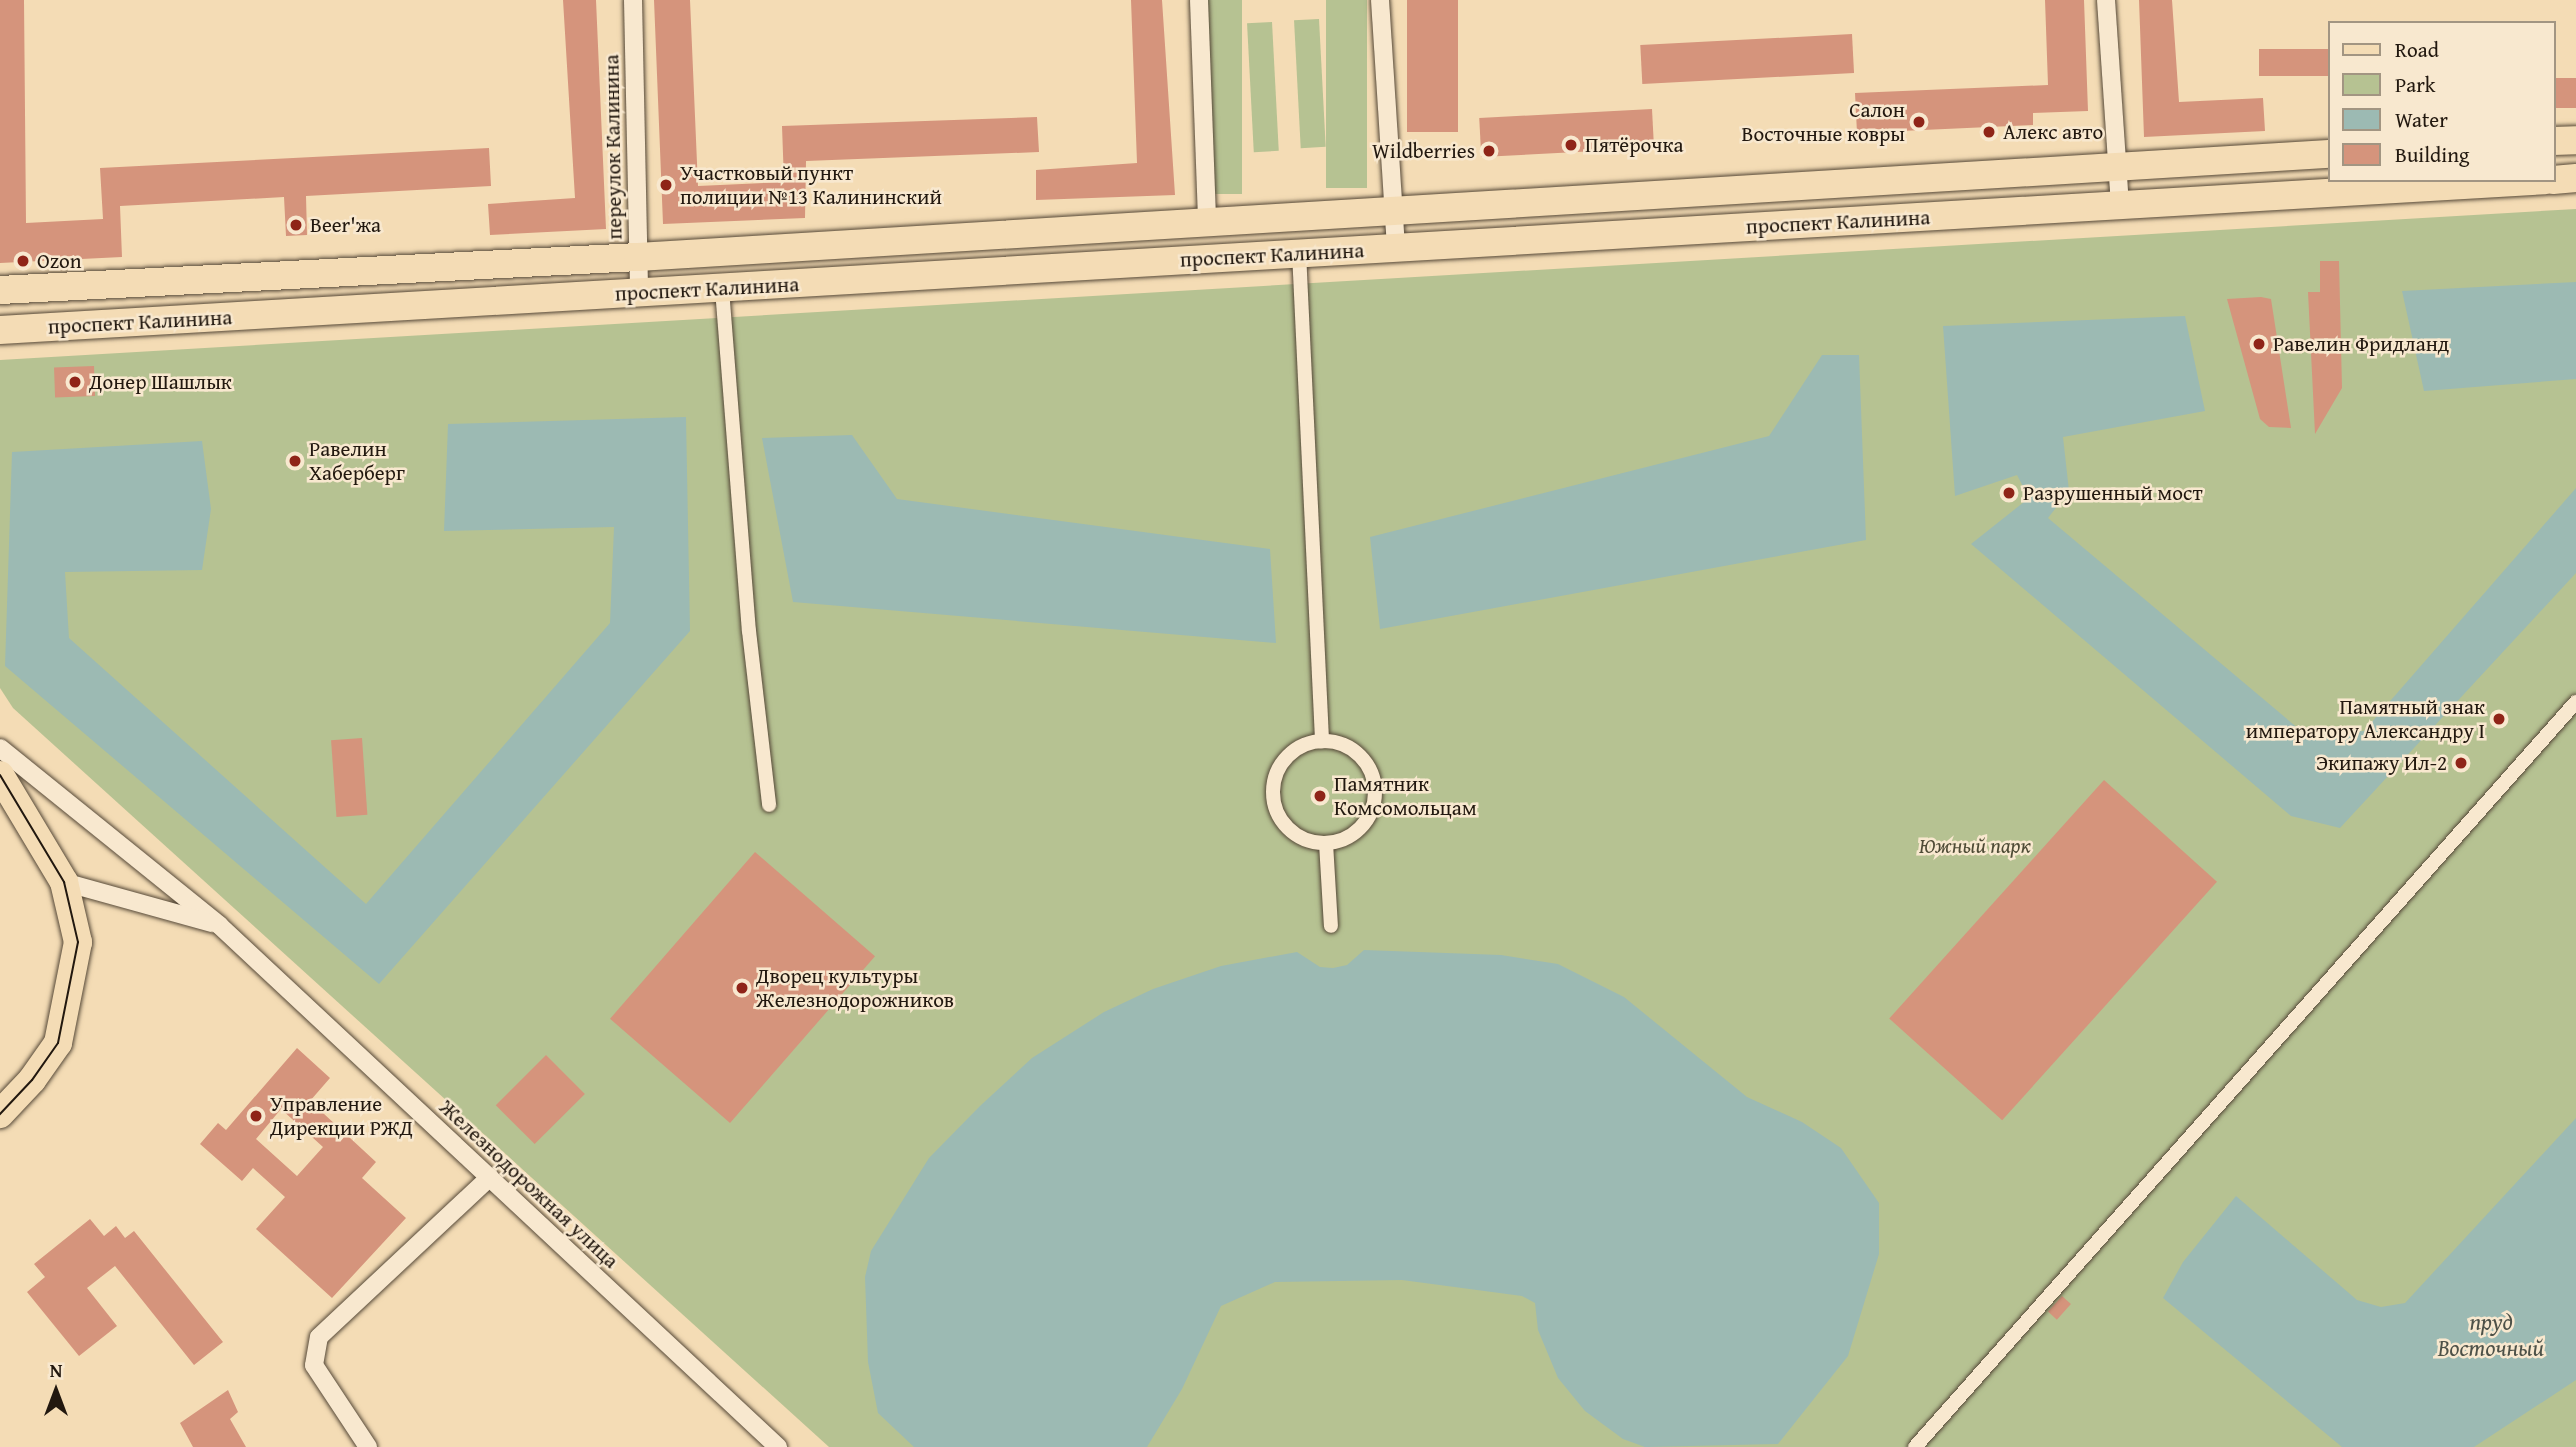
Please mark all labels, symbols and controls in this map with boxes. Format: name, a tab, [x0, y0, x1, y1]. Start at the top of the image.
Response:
legend	[2328, 21, 2555, 182]
text: Road	[2395, 34, 2439, 65]
street label: переулок Калинина	[599, 54, 627, 240]
text: Park	[2395, 69, 2436, 100]
place label: Салон Восточные ковры	[1742, 97, 1905, 147]
text: Water	[2395, 104, 2448, 135]
marker: Салон Восточные ковры	[1911, 114, 1927, 130]
place label: Алекс авто	[2003, 119, 2103, 145]
marker: Алекс авто	[1981, 124, 1997, 140]
place label: Пятёрочка	[1585, 132, 1683, 158]
marker: Пятёрочка	[1563, 137, 1579, 153]
place label: Wildberries	[1372, 138, 1475, 164]
text: Building	[2395, 139, 2469, 170]
marker: Wildberries	[1481, 143, 1497, 159]
place label: Участковый пункт полиции №13 Калининский	[680, 160, 942, 210]
marker: Участковый пункт полиции №13 Калининский	[658, 177, 674, 193]
street label: проспект Калинина	[1745, 205, 1931, 239]
place label: Beer'жа	[310, 212, 381, 238]
marker: Beer'жа	[288, 217, 304, 233]
street label: проспект Калинина	[1179, 238, 1365, 272]
place label: Ozon	[37, 248, 81, 274]
marker: Ozon	[15, 253, 31, 269]
street label: проспект Калинина	[614, 272, 800, 306]
street label: проспект Калинина	[47, 305, 233, 339]
place label: Равелин Фридланд	[2273, 331, 2449, 357]
marker: Равелин Фридланд	[2251, 336, 2267, 352]
place label: Донер Шашлык	[89, 369, 232, 395]
marker: Донер Шашлык	[67, 374, 83, 390]
place label: Равелин Хаберберг	[309, 436, 405, 486]
marker: Равелин Хаберберг	[287, 453, 303, 469]
place label: Разрушенный мост	[2023, 480, 2203, 506]
marker: Разрушенный мост	[2001, 485, 2017, 501]
place label: Памятный знак императору Александру I	[2246, 694, 2485, 744]
marker: Памятный знак императору Александру I	[2491, 711, 2507, 727]
place label: Экипажу Ил-2	[2316, 750, 2447, 776]
marker: Экипажу Ил-2	[2453, 755, 2469, 771]
place label: Памятник Комсомольцам	[1334, 771, 1477, 821]
marker: Памятник Комсомольцам	[1312, 788, 1328, 804]
park label: Южный парк	[1919, 833, 2031, 859]
place label: Дворец культуры Железнодорожников	[756, 963, 954, 1013]
marker: Дворец культуры Железнодорожников	[734, 980, 750, 996]
place label: Управление Дирекции РЖД	[270, 1091, 413, 1141]
street label: Железнодорожная улица	[434, 1094, 624, 1274]
marker: Управление Дирекции РЖД	[248, 1108, 264, 1124]
water label: пруд Восточный	[2438, 1308, 2544, 1362]
north arrow	[21, 1356, 91, 1426]
text: N	[50, 1356, 62, 1384]

